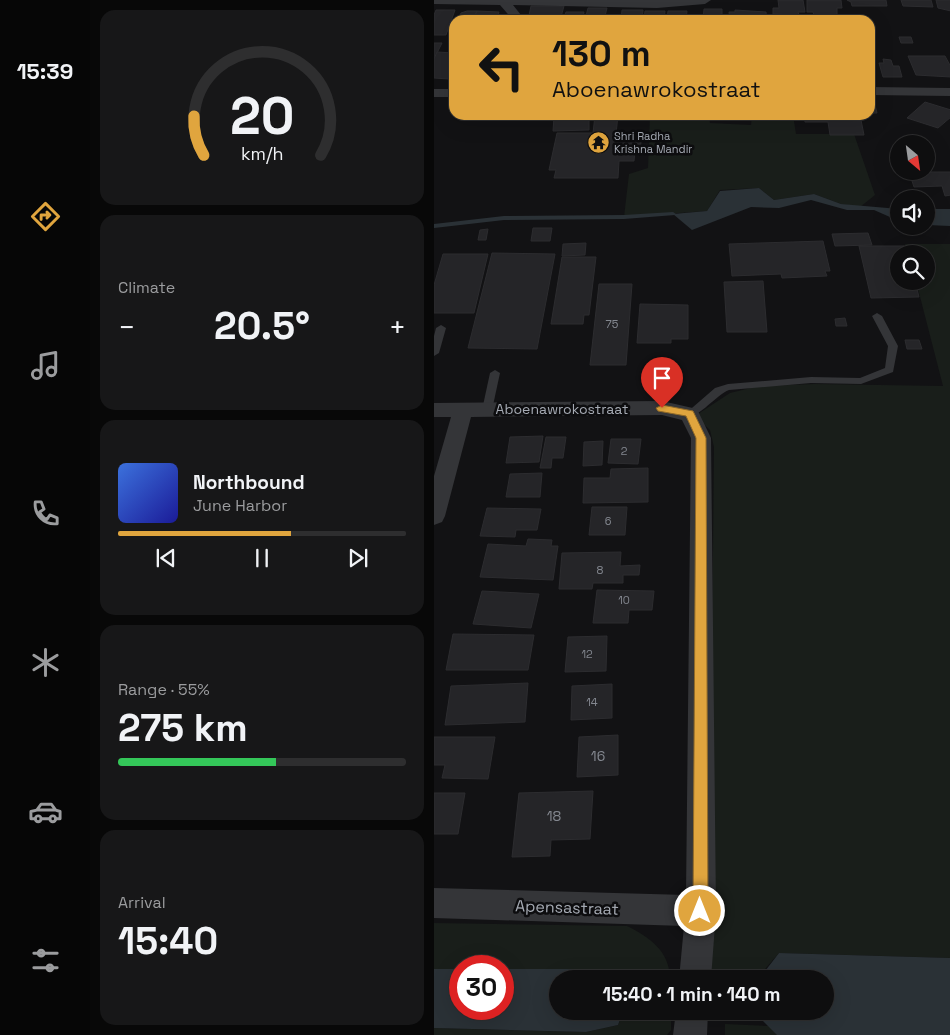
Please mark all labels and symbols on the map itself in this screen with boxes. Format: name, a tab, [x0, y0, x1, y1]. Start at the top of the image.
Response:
place label: Shri Radha Krishna Mandir	[614, 129, 693, 156]
temple icon: Shri Radha Krishna Mandir	[586, 130, 610, 154]
north arrow	[890, 135, 935, 180]
house number: 75	[606, 317, 619, 331]
pin	[641, 357, 683, 408]
street label: Aboenawrokostraat	[496, 400, 628, 418]
house number: 2	[621, 444, 628, 458]
house number: 6	[605, 514, 612, 528]
house number: 8	[597, 563, 604, 577]
house number: 10	[618, 593, 630, 607]
house number: 12	[581, 647, 593, 661]
house number: 14	[586, 695, 598, 709]
house number: 16	[591, 747, 605, 765]
house number: 18	[547, 807, 562, 825]
position arrow	[673, 884, 725, 936]
street label: Apensastraat	[515, 895, 619, 920]
speed limit sign: 30	[449, 955, 514, 1020]

